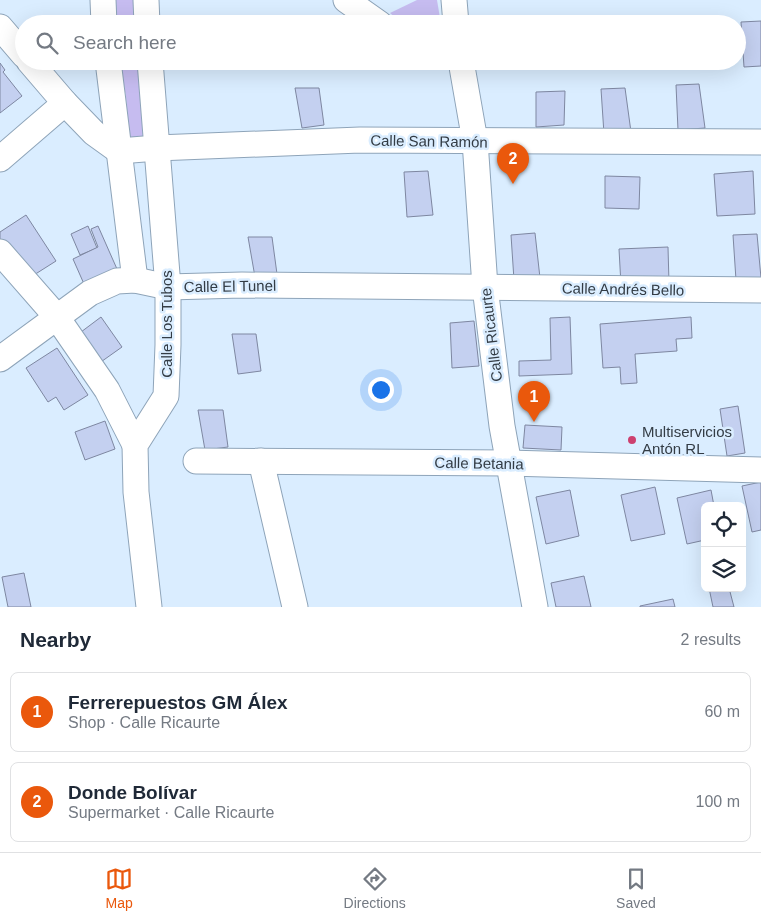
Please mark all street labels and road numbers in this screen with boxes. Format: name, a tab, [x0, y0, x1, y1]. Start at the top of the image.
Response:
street label: Calle San Ramón	[370, 131, 488, 151]
street label: Calle Los Tubos	[158, 270, 175, 378]
street label: Calle El Tunel	[184, 277, 276, 295]
street label: Calle Andrés Bello	[562, 279, 684, 299]
street label: Calle Ricaurte	[477, 287, 505, 383]
street label: Calle Betania	[434, 454, 524, 472]

